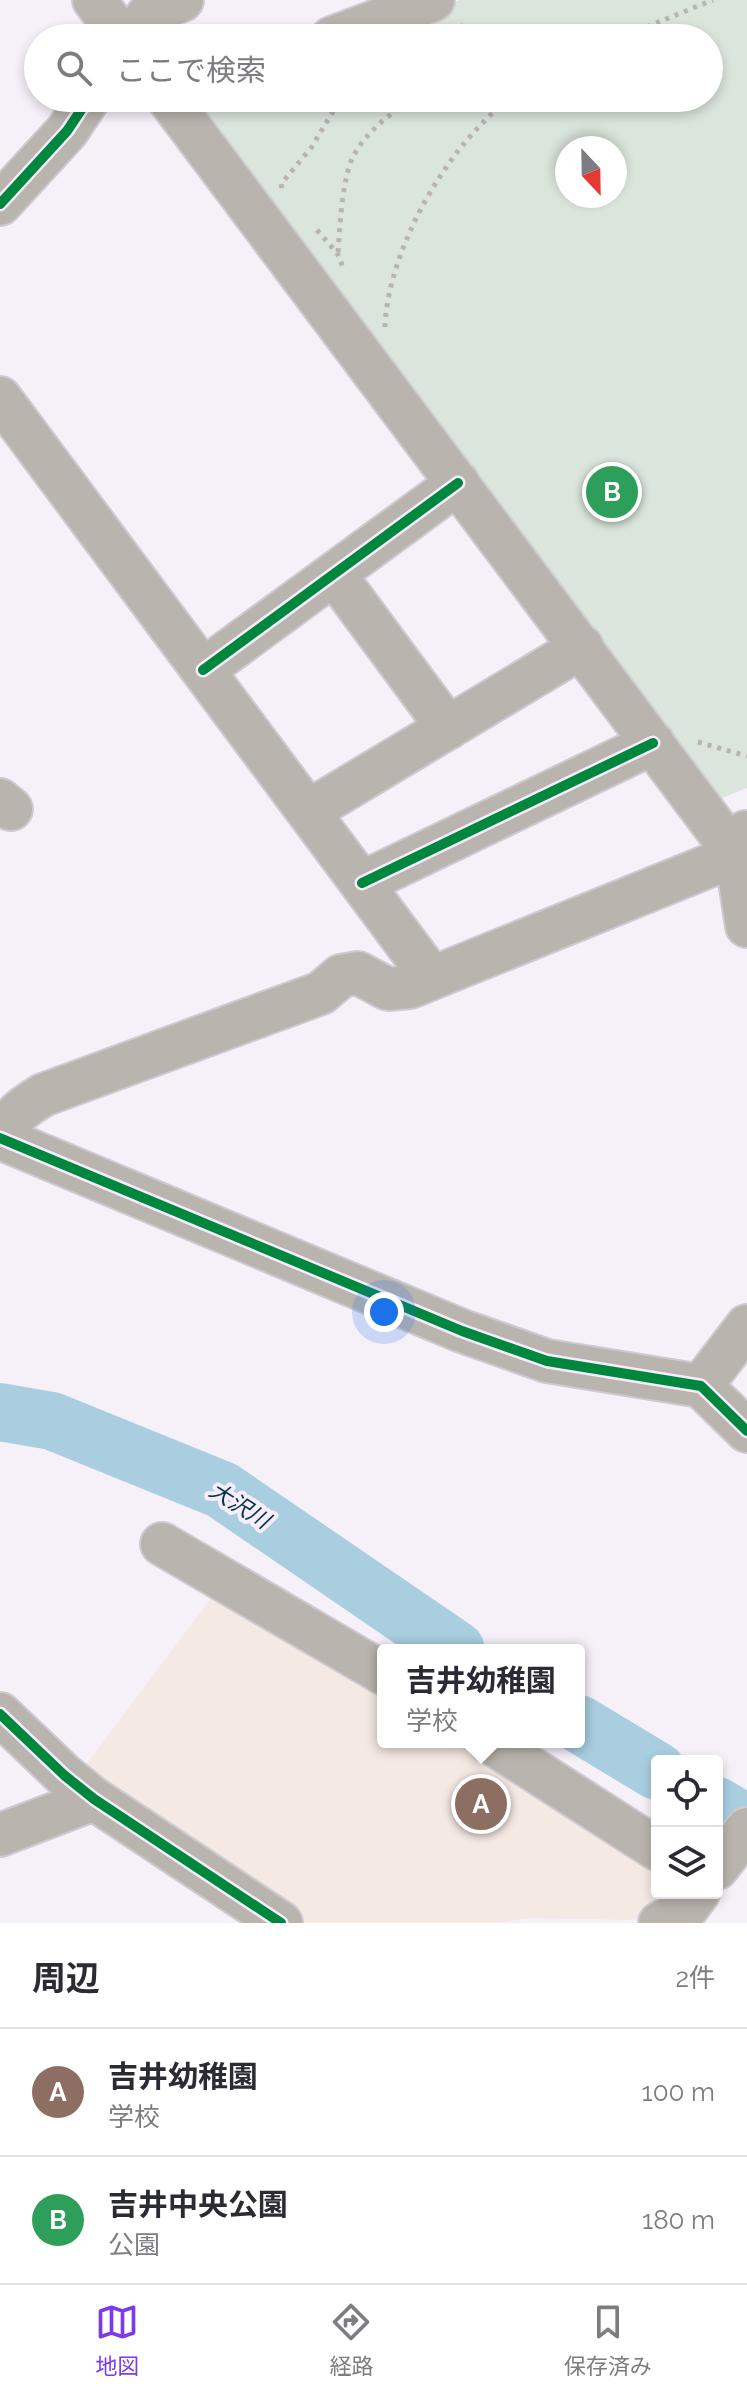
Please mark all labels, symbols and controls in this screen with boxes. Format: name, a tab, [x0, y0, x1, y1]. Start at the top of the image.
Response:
search box	[24, 24, 723, 112]
icon: search	[52, 46, 96, 90]
text: ここで検索	[116, 53, 266, 88]
north arrow	[555, 136, 627, 208]
pin: B	[586, 462, 638, 522]
your location	[364, 1292, 404, 1332]
water label: 大沢川	[205, 1476, 277, 1535]
popup	[377, 1644, 585, 1748]
text: 吉井幼稚園	[406, 1663, 556, 1698]
text: 学校	[406, 1706, 458, 1736]
map controls	[651, 1755, 723, 1899]
button: locate	[651, 1755, 723, 1827]
pin: A	[455, 1774, 507, 1834]
button: layers	[651, 1827, 723, 1899]
text: 周辺	[32, 1958, 100, 1998]
text: 2件	[675, 1963, 715, 1993]
text: 吉井幼稚園	[108, 2059, 258, 2094]
text: A	[49, 2077, 67, 2107]
text: 100 m	[642, 2077, 715, 2107]
text: 学校	[108, 2102, 160, 2132]
text: 吉井中央公園	[108, 2187, 288, 2222]
text: B	[49, 2205, 67, 2235]
text: 180 m	[642, 2205, 715, 2235]
text: 公園	[108, 2230, 160, 2260]
tab: 地図	[95, 2300, 139, 2380]
tab: 経路	[329, 2300, 374, 2380]
tab: 保存済み	[564, 2300, 652, 2380]

